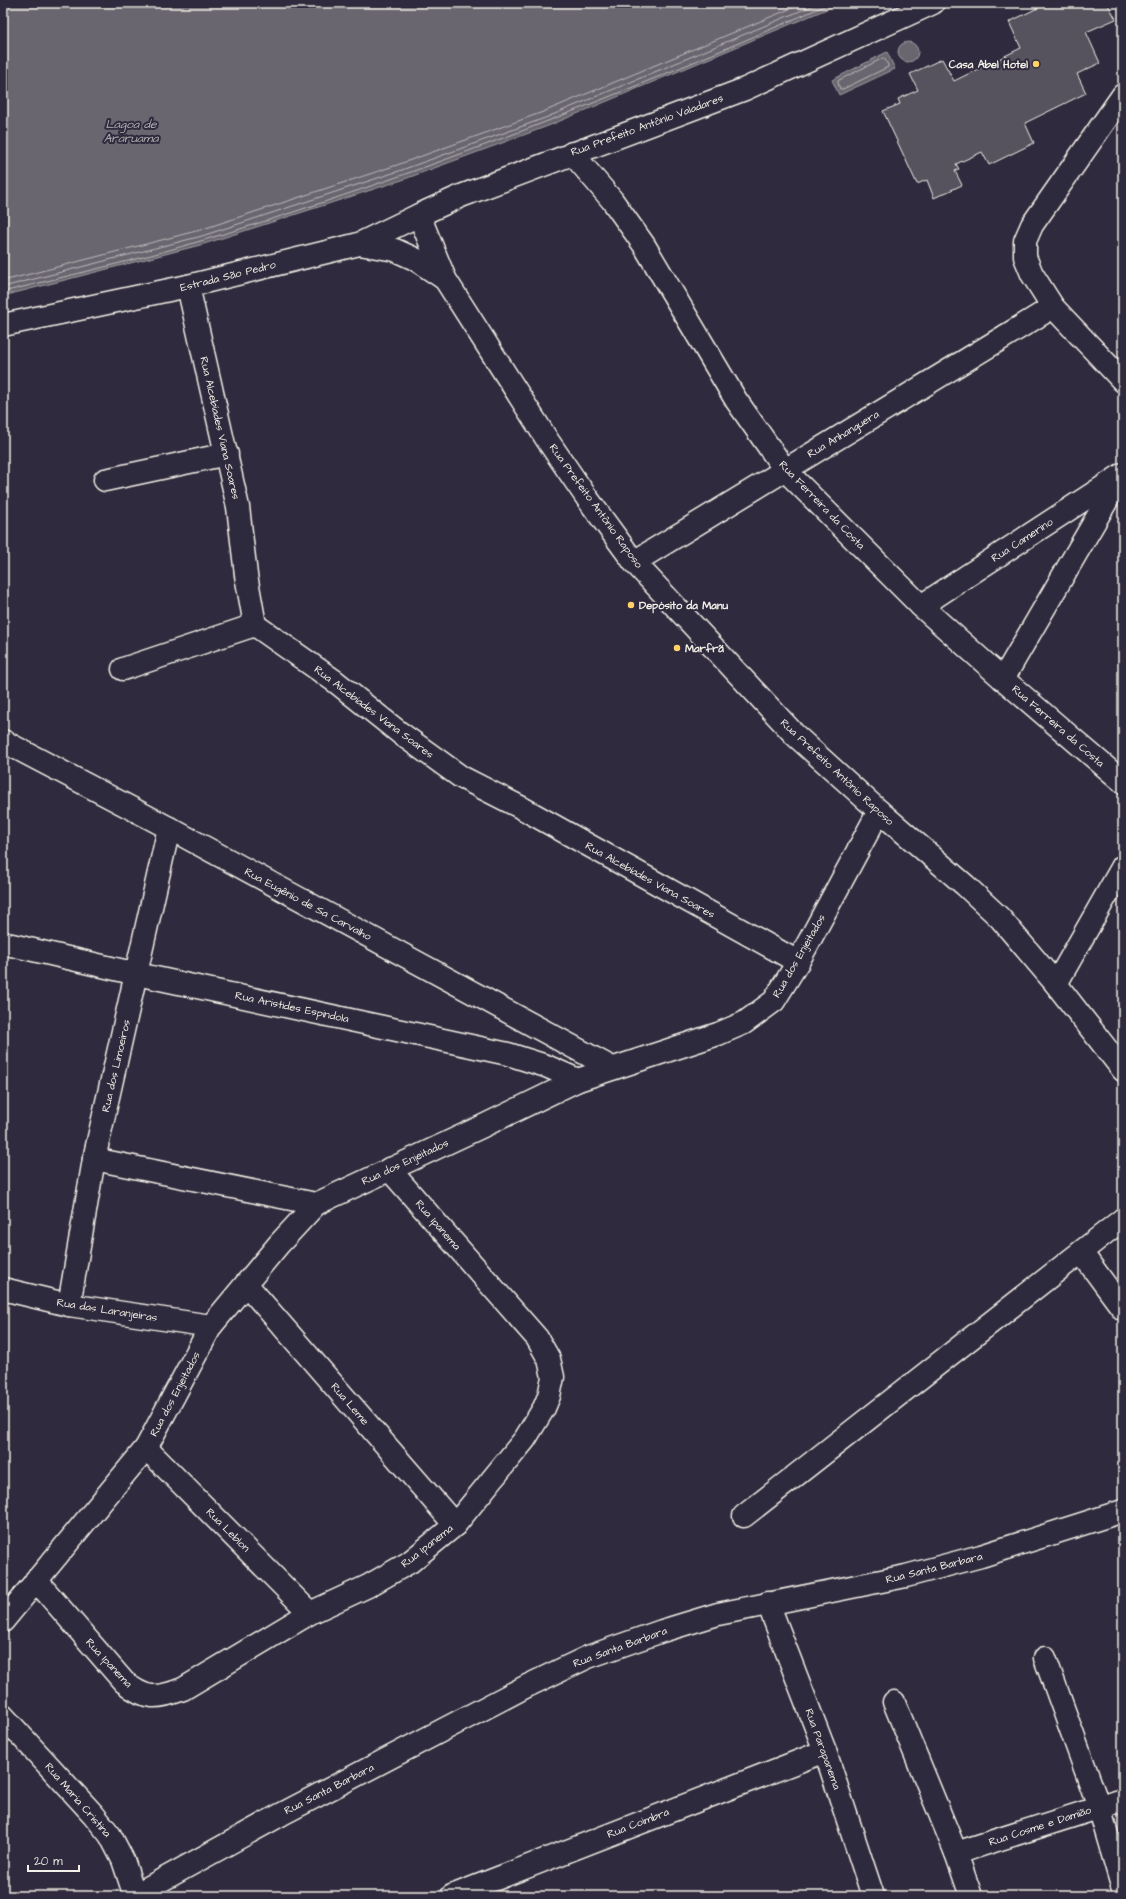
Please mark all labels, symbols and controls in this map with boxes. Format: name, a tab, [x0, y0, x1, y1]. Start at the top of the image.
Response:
place label: Casa Abel Hotel	[949, 57, 1028, 72]
marker: Casa Abel Hotel	[1031, 59, 1041, 69]
street label: Rua Prefeito Antônio Valadares	[569, 90, 726, 160]
water label: Lagoa de Araruama	[104, 116, 159, 147]
street label: Estrada São Pedro	[179, 257, 278, 295]
street label: Rua Alcebíades Viana Soares	[196, 355, 244, 501]
street label: Rua Anhanguera	[804, 406, 883, 462]
street label: Rua Prefeito Antônio Raposo	[546, 441, 647, 572]
street label: Rua Ferreira da Costa	[776, 457, 869, 553]
street label: Rua Camerino	[988, 514, 1056, 566]
place label: Depósito da Manu	[639, 598, 728, 614]
marker: Depósito da Manu	[626, 600, 636, 610]
place label: Marfrã	[685, 641, 724, 656]
marker: Marfrã	[672, 643, 682, 653]
street label: Rua Alcebíades Viana Soares	[311, 662, 437, 762]
street label: Rua Ferreira da Costa	[1009, 682, 1108, 771]
street label: Rua Prefeito Antônio Raposo	[777, 715, 898, 829]
street label: Rua Alcebíades Viana Soares	[582, 838, 718, 922]
street label: Rua Eugênio de Sa Carvalho	[241, 864, 375, 945]
street label: Rua dos Enjeitados	[769, 911, 829, 1001]
street label: Rua Aristides Espindola	[234, 988, 351, 1026]
street label: Rua dos Limoeiros	[98, 1018, 134, 1114]
street label: Rua dos Enjeitados	[359, 1135, 451, 1189]
street label: Rua Ipanema	[412, 1197, 464, 1254]
street label: Rua das Laranjeiras	[56, 1295, 159, 1325]
street label: Rua dos Enjeitados	[146, 1348, 204, 1439]
street label: Rua Leme	[327, 1380, 373, 1428]
street label: Rua Leblon	[203, 1505, 254, 1556]
street label: Rua Ipanema	[398, 1521, 457, 1571]
street label: Rua Santa Barbara	[884, 1549, 984, 1587]
street label: Rua Santa Barbara	[571, 1623, 669, 1671]
street label: Rua Ipanema	[82, 1635, 136, 1691]
street label: Rua Parapanema	[801, 1706, 845, 1792]
street label: Rua Maria Cristina	[41, 1760, 115, 1841]
street label: Rua Santa Barbara	[282, 1760, 377, 1818]
street label: Rua Cosme e Damião	[987, 1802, 1094, 1850]
street label: Rua Coimbra	[605, 1804, 672, 1842]
scale bar	[28, 1847, 79, 1873]
text: 20 m	[34, 1853, 63, 1870]

